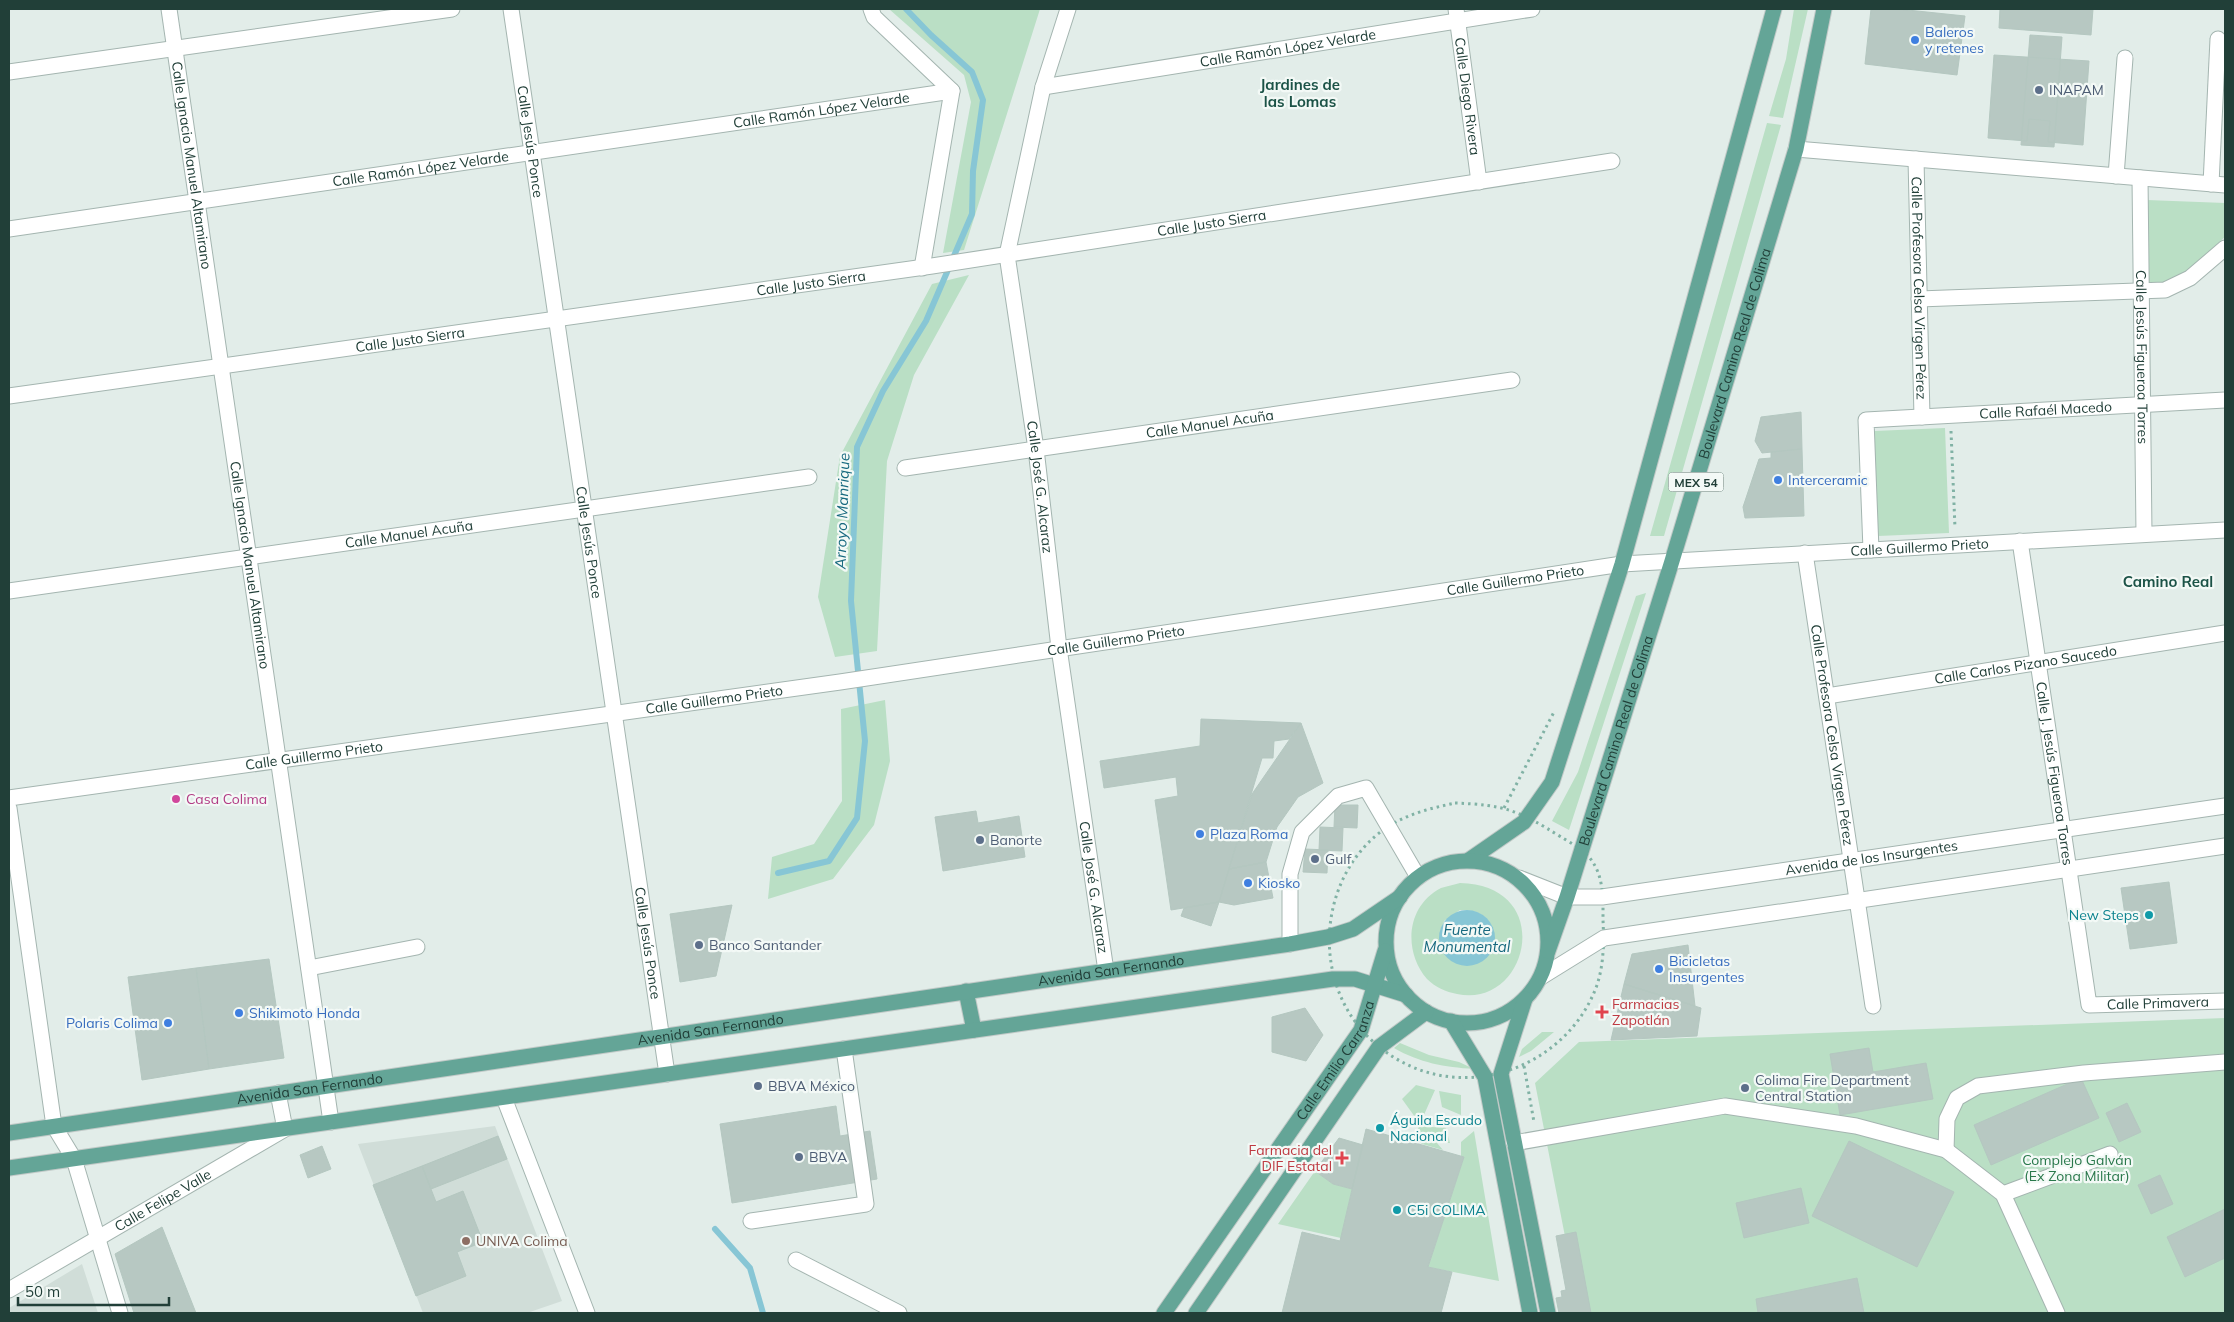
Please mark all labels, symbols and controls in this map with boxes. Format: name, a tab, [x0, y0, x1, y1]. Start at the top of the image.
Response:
place label: Baleros y retenes	[1925, 23, 1984, 57]
street label: Calle Ramón López Velarde	[1199, 25, 1377, 71]
marker: Baleros y retenes	[1909, 34, 1921, 46]
street label: Calle Diego Rivera	[1451, 36, 1484, 156]
street label: Calle Ignacio Manuel Altamirano	[168, 60, 216, 271]
district label: Jardines de las Lomas	[1260, 75, 1340, 111]
place label: INAPAM	[2049, 81, 2104, 99]
street label: Calle Jesús Ponce	[513, 84, 548, 199]
marker: INAPAM	[2033, 84, 2045, 96]
street label: Calle Ramón López Velarde	[732, 88, 911, 132]
street label: Calle Ramón López Velarde	[331, 147, 510, 191]
street label: Calle Profesora Celsa Virgen Pérez	[1907, 176, 1931, 400]
street label: Calle Justo Sierra	[1156, 206, 1267, 240]
street label: Boulevard Camino Real de Colima	[1694, 246, 1775, 461]
street label: Calle Justo Sierra	[755, 266, 867, 300]
street label: Calle Jesús Figueroa Torres	[2132, 270, 2152, 444]
street label: Calle Justo Sierra	[354, 323, 466, 356]
street label: Calle Rafaél Macedo	[1979, 397, 2112, 423]
street label: Calle Manuel Acuña	[1145, 406, 1275, 442]
street label: Calle José G. Alcaraz	[1023, 419, 1057, 554]
water label: Arroyo Manrique	[830, 453, 854, 570]
street label: Calle Ignacio Manuel Altamirano	[226, 460, 274, 670]
place label: Interceramic	[1788, 471, 1868, 489]
road number: MEX 54	[1668, 472, 1724, 492]
marker: Interceramic	[1772, 474, 1784, 486]
street label: Calle Jesús Ponce	[572, 485, 606, 600]
street label: Calle Manuel Acuña	[344, 516, 474, 552]
street label: Calle Guillermo Prieto	[1850, 534, 1989, 560]
street label: Calle Guillermo Prieto	[1445, 561, 1585, 599]
district label: Camino Real	[2123, 572, 2213, 591]
street label: Calle Guillermo Prieto	[1046, 621, 1186, 660]
street label: Calle Profesora Celsa Virgen Pérez	[1807, 623, 1858, 847]
street label: Boulevard Camino Real de Colima	[1575, 633, 1657, 848]
street label: Calle Carlos Pizano Saucedo	[1933, 641, 2118, 688]
street label: Calle J. Jesús Figueroa Torres	[2032, 680, 2077, 866]
street label: Calle Guillermo Prieto	[644, 681, 784, 718]
street label: Calle Guillermo Prieto	[244, 737, 384, 774]
place label: Casa Colima	[186, 790, 267, 808]
marker: Casa Colima	[170, 793, 182, 805]
street label: Calle José G. Alcaraz	[1075, 820, 1112, 955]
place label: Plaza Roma	[1210, 825, 1288, 843]
marker: Plaza Roma	[1194, 828, 1206, 840]
place label: Banorte	[990, 831, 1042, 849]
marker: Banorte	[974, 834, 986, 846]
street label: Avenida de los Insurgentes	[1784, 836, 1959, 879]
place label: Gulf	[1325, 850, 1352, 868]
marker: Gulf	[1309, 853, 1321, 865]
place label: Kiosko	[1258, 874, 1300, 892]
marker: Kiosko	[1242, 877, 1254, 889]
street label: Calle Jesús Ponce	[631, 886, 665, 1000]
place label: New Steps	[2069, 906, 2139, 924]
marker: New Steps	[2143, 909, 2155, 921]
water label: Fuente Monumental	[1424, 920, 1511, 956]
place label: Banco Santander	[709, 936, 822, 954]
marker: Banco Santander	[693, 939, 705, 951]
street label: Avenida San Fernando	[1037, 951, 1185, 990]
place label: Bicicletas Insurgentes	[1669, 952, 1745, 986]
marker: Bicicletas Insurgentes	[1653, 963, 1665, 975]
street label: Calle Primavera	[2107, 992, 2209, 1013]
place label: Farmacias Zapotlán	[1612, 995, 1679, 1029]
street label: Calle Emilio Carranza	[1292, 998, 1378, 1124]
place label: Shikimoto Honda	[249, 1004, 360, 1022]
marker: Farmacias Zapotlán	[1596, 1006, 1608, 1018]
marker: Shikimoto Honda	[233, 1007, 245, 1019]
street label: Avenida San Fernando	[636, 1010, 785, 1049]
place label: Polaris Colima	[66, 1014, 158, 1032]
marker: Polaris Colima	[162, 1017, 174, 1029]
street label: Avenida San Fernando	[235, 1069, 384, 1108]
place label: Colima Fire Department Central Station	[1755, 1071, 1909, 1105]
place label: BBVA México	[768, 1077, 855, 1095]
marker: BBVA México	[752, 1080, 764, 1092]
marker: Colima Fire Department Central Station	[1739, 1082, 1751, 1094]
place label: Águila Escudo Nacional	[1390, 1111, 1482, 1145]
marker: Águila Escudo Nacional	[1374, 1122, 1386, 1134]
place label: Farmacia del DIF Estatal	[1249, 1141, 1332, 1175]
place label: BBVA	[809, 1148, 848, 1166]
marker: BBVA	[793, 1151, 805, 1163]
park label: Complejo Galván (Ex Zona Militar)	[2022, 1151, 2132, 1185]
marker: Farmacia del DIF Estatal	[1336, 1152, 1348, 1164]
street label: Calle Felipe Valle	[111, 1165, 214, 1236]
place label: C5i COLIMA	[1407, 1201, 1486, 1219]
marker: C5i COLIMA	[1391, 1204, 1403, 1216]
place label: UNIVA Colima	[476, 1232, 568, 1250]
marker: UNIVA Colima	[460, 1235, 472, 1247]
scale bar	[18, 1274, 169, 1306]
text: 50 m	[25, 1282, 60, 1301]

